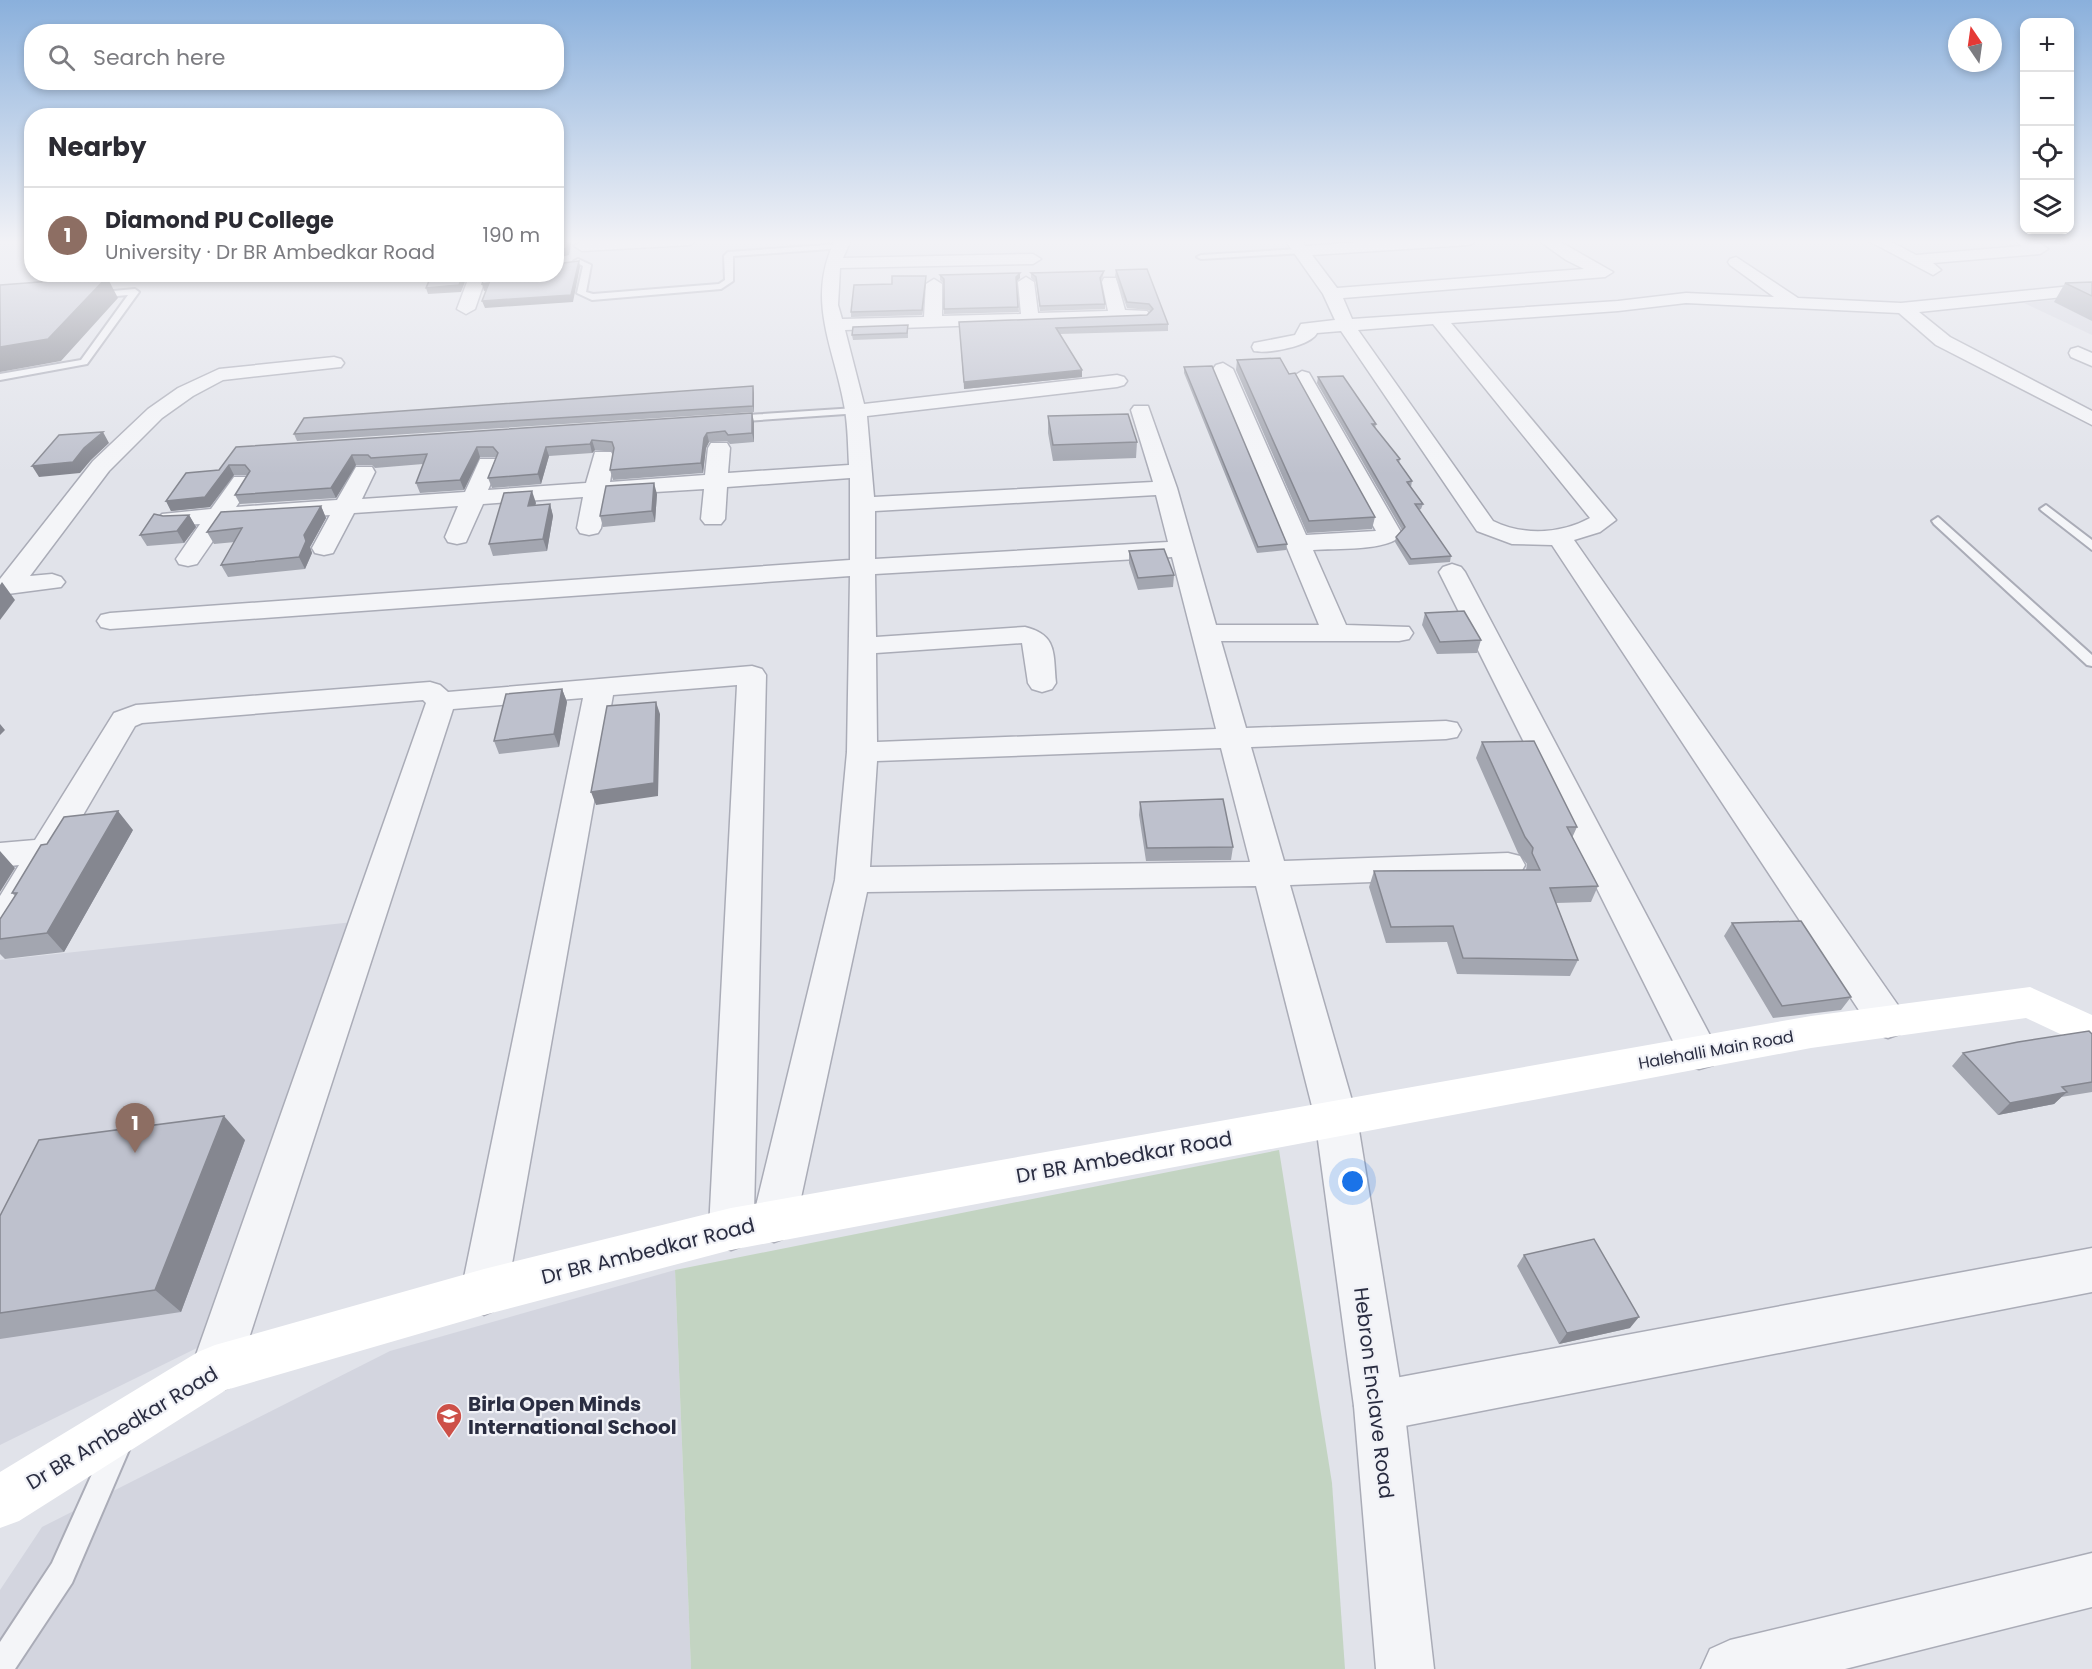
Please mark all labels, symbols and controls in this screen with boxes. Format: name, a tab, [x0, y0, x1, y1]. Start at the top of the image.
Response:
north arrow	[1948, 18, 2002, 72]
map controls	[2020, 18, 2074, 234]
button: +	[2020, 18, 2074, 72]
search box	[24, 24, 564, 90]
icon: search	[45, 41, 78, 74]
text: Search here	[93, 42, 226, 73]
button: −	[2020, 72, 2074, 126]
button: locate	[2020, 126, 2074, 180]
text: Nearby	[48, 129, 146, 165]
button: layers	[2020, 180, 2074, 234]
text: Diamond PU College	[105, 205, 334, 236]
text: 1	[64, 221, 71, 249]
text: 190 m	[483, 221, 540, 249]
text: University · Dr BR Ambedkar Road	[105, 238, 435, 266]
street label: Halehalli Main Road	[1636, 1025, 1796, 1075]
pin: 1	[116, 1104, 154, 1153]
street label: Dr BR Ambedkar Road	[1014, 1124, 1234, 1190]
your location	[1338, 1167, 1367, 1196]
street label: Dr BR Ambedkar Road	[538, 1211, 758, 1291]
street label: Hebron Enclave Road	[1347, 1286, 1401, 1500]
street label: Dr BR Ambedkar Road	[21, 1360, 223, 1496]
place label: Birla Open Minds International School	[468, 1390, 677, 1441]
school or university icon: Birla Open Minds International School	[434, 1401, 464, 1439]

